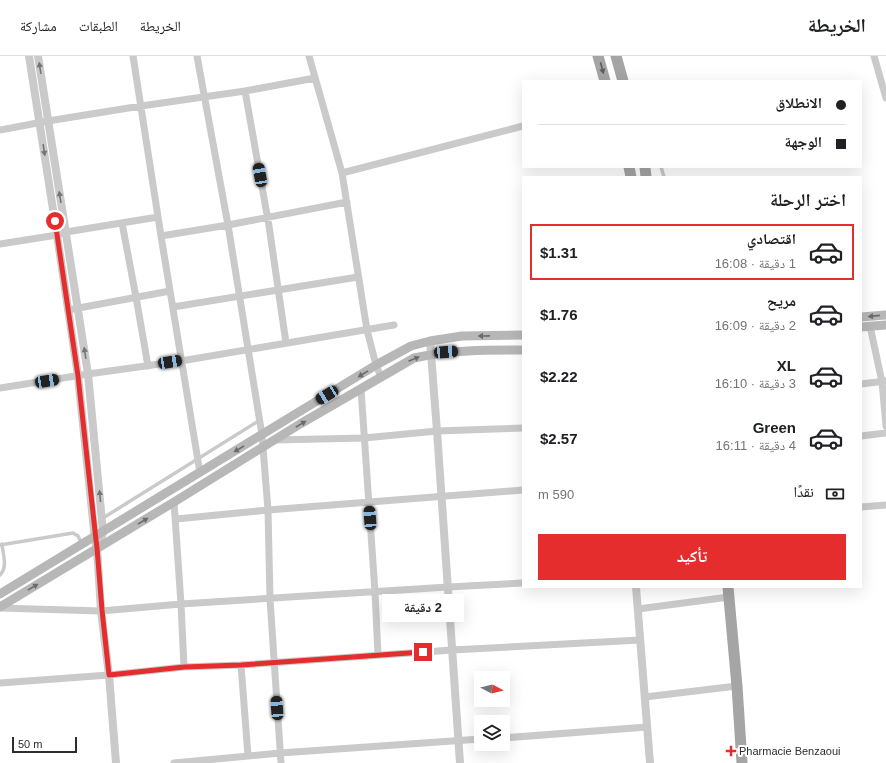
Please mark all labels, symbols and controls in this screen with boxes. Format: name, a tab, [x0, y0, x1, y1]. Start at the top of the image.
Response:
text: الخريطة	[808, 15, 866, 36]
text: مشاركة	[20, 18, 57, 34]
text: الطبقات	[79, 18, 118, 34]
text: الخريطة	[140, 18, 181, 34]
one-way arrow	[37, 62, 43, 75]
one-way arrow	[599, 63, 605, 75]
text: الانطلاق	[776, 94, 822, 111]
text: الوجهة	[784, 133, 822, 150]
one-way arrow	[41, 144, 47, 156]
car	[252, 162, 268, 188]
text: اختر الرحلة	[770, 190, 846, 210]
one-way arrow	[57, 191, 63, 203]
route start	[46, 212, 64, 230]
text: اقتصادي	[747, 230, 796, 247]
icon: car	[808, 234, 844, 270]
text: $1.31	[540, 244, 578, 261]
text: 1 دقيقة · 16:08	[715, 256, 796, 271]
text: مريح	[767, 292, 796, 309]
icon: car	[808, 296, 844, 332]
text: $1.76	[540, 306, 578, 323]
one-way arrow	[867, 313, 880, 319]
text: 2 دقيقة · 16:09	[715, 318, 796, 333]
one-way arrow	[477, 333, 490, 339]
car	[434, 345, 458, 359]
one-way arrow	[82, 347, 88, 359]
car	[157, 354, 183, 370]
one-way arrow	[408, 356, 420, 363]
text: XL	[777, 357, 796, 374]
icon: car	[808, 358, 844, 394]
text: $2.22	[540, 368, 578, 385]
one-way arrow	[357, 370, 368, 377]
car	[34, 373, 60, 389]
text: 3 دقيقة · 16:10	[715, 376, 796, 391]
car	[314, 384, 340, 406]
text: Green	[753, 419, 796, 436]
one-way arrow	[295, 420, 307, 427]
icon: car	[808, 420, 844, 456]
text: $2.57	[540, 430, 578, 447]
text: 4 دقيقة · 16:11	[716, 438, 796, 453]
one-way arrow	[233, 445, 245, 452]
text: نقدًا	[793, 483, 814, 500]
icon: cash	[824, 483, 846, 505]
text: 590 m	[538, 487, 574, 502]
one-way arrow	[96, 490, 103, 502]
car	[363, 506, 377, 530]
one-way arrow	[138, 517, 148, 525]
button: تأكيد	[538, 534, 846, 580]
one-way arrow	[28, 583, 39, 591]
callout: 2 دقيقة	[382, 594, 464, 622]
text: 2 دقيقة	[404, 600, 442, 615]
route end	[414, 643, 432, 661]
north arrow	[474, 671, 510, 707]
map controls	[474, 671, 510, 751]
car	[270, 696, 284, 720]
button: layers	[474, 715, 510, 751]
scale bar	[12, 735, 77, 754]
text: 50 m	[18, 738, 42, 750]
place label: Pharmacie Benzaoui	[739, 745, 841, 757]
marker: Pharmacie Benzaoui	[726, 746, 736, 756]

